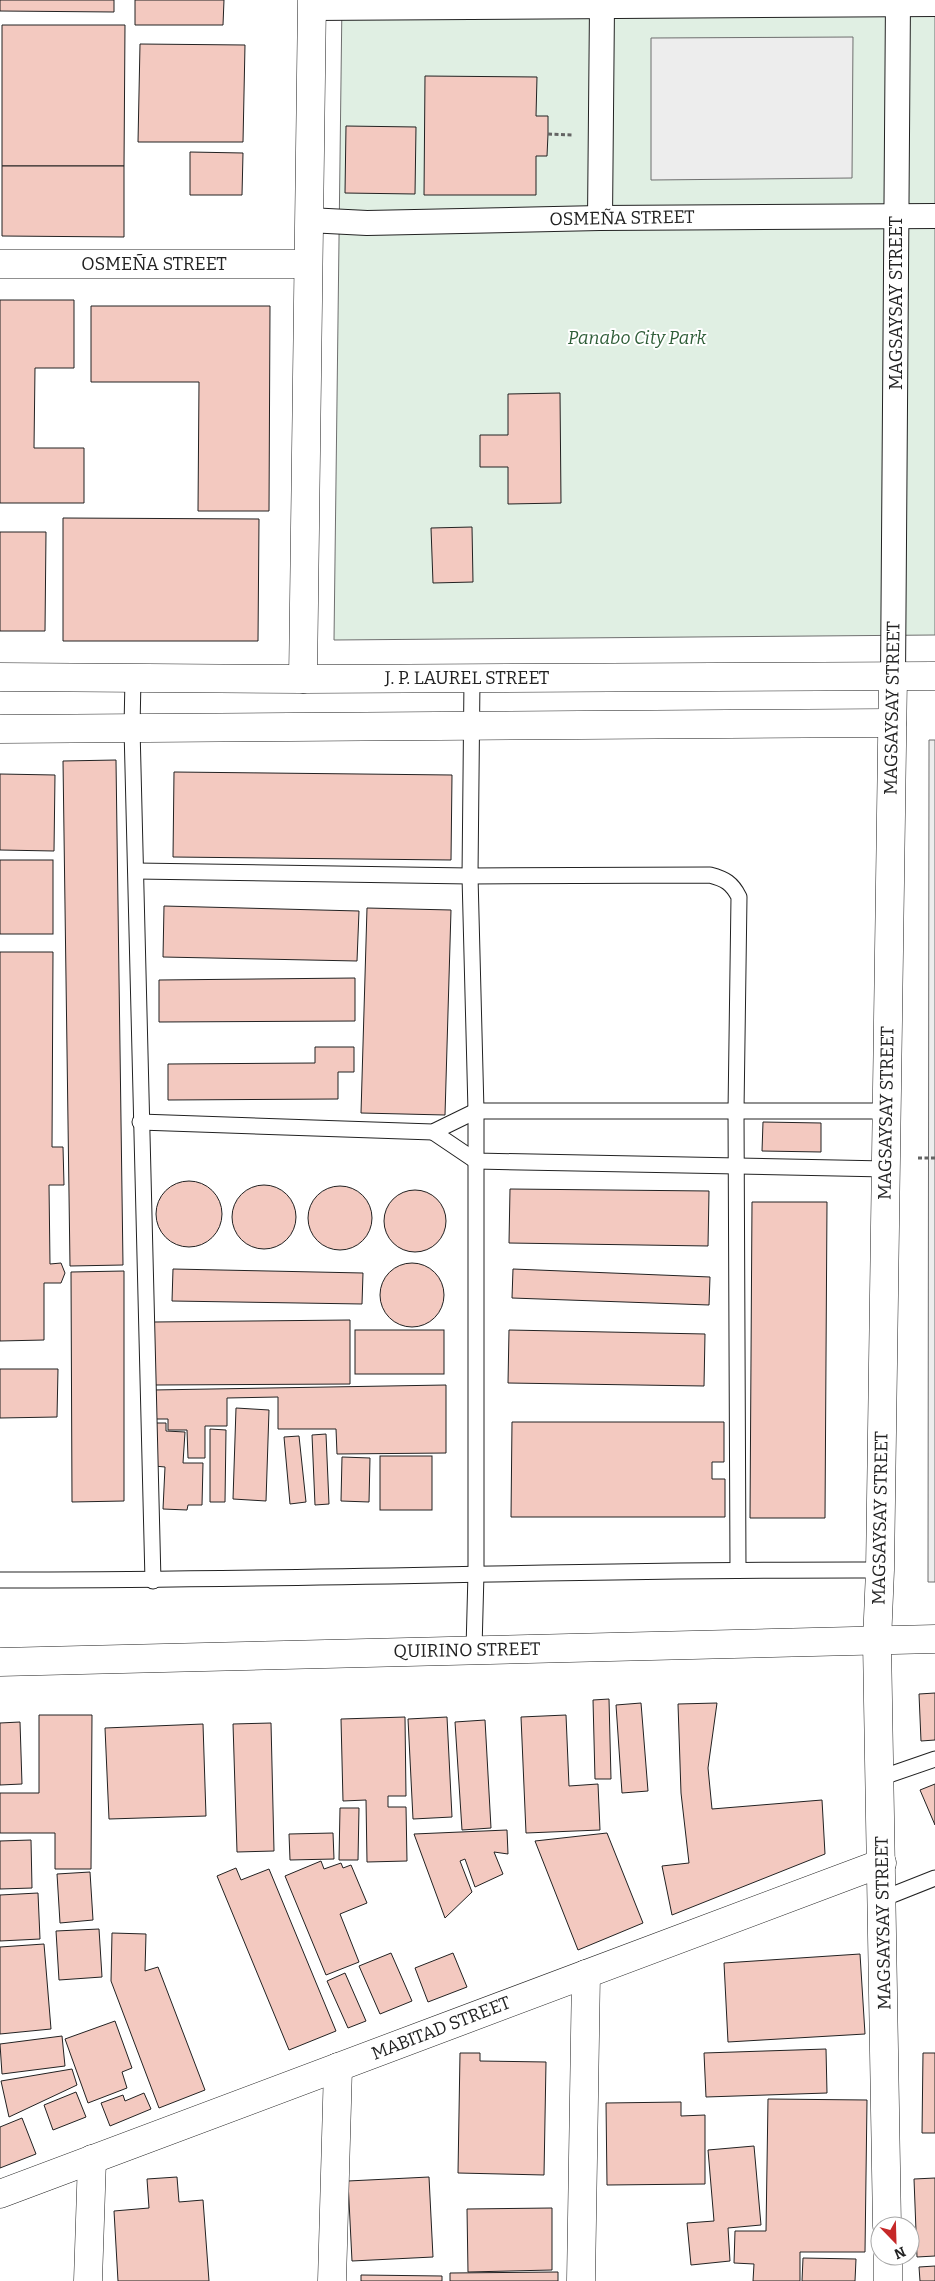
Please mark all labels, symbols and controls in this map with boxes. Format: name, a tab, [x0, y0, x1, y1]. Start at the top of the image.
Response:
street label: OSMEÑA STREET	[549, 206, 695, 230]
street label: MAGSAYSAY STREET	[885, 216, 907, 390]
street label: OSMEÑA STREET	[81, 253, 227, 275]
park label: Panabo City Park	[568, 327, 706, 349]
street label: MAGSAYSAY STREET	[879, 620, 905, 795]
street label: J. P. LAUREL STREET	[384, 667, 550, 689]
street label: MAGSAYSAY STREET	[873, 1025, 899, 1200]
street label: MAGSAYSAY STREET	[867, 1430, 893, 1605]
street label: QUIRINO STREET	[393, 1638, 541, 1662]
street label: MAGSAYSAY STREET	[870, 1835, 896, 2010]
street label: MABITAD STREET	[368, 1991, 514, 2065]
north arrow	[870, 2216, 920, 2266]
text: N	[891, 2243, 908, 2263]

